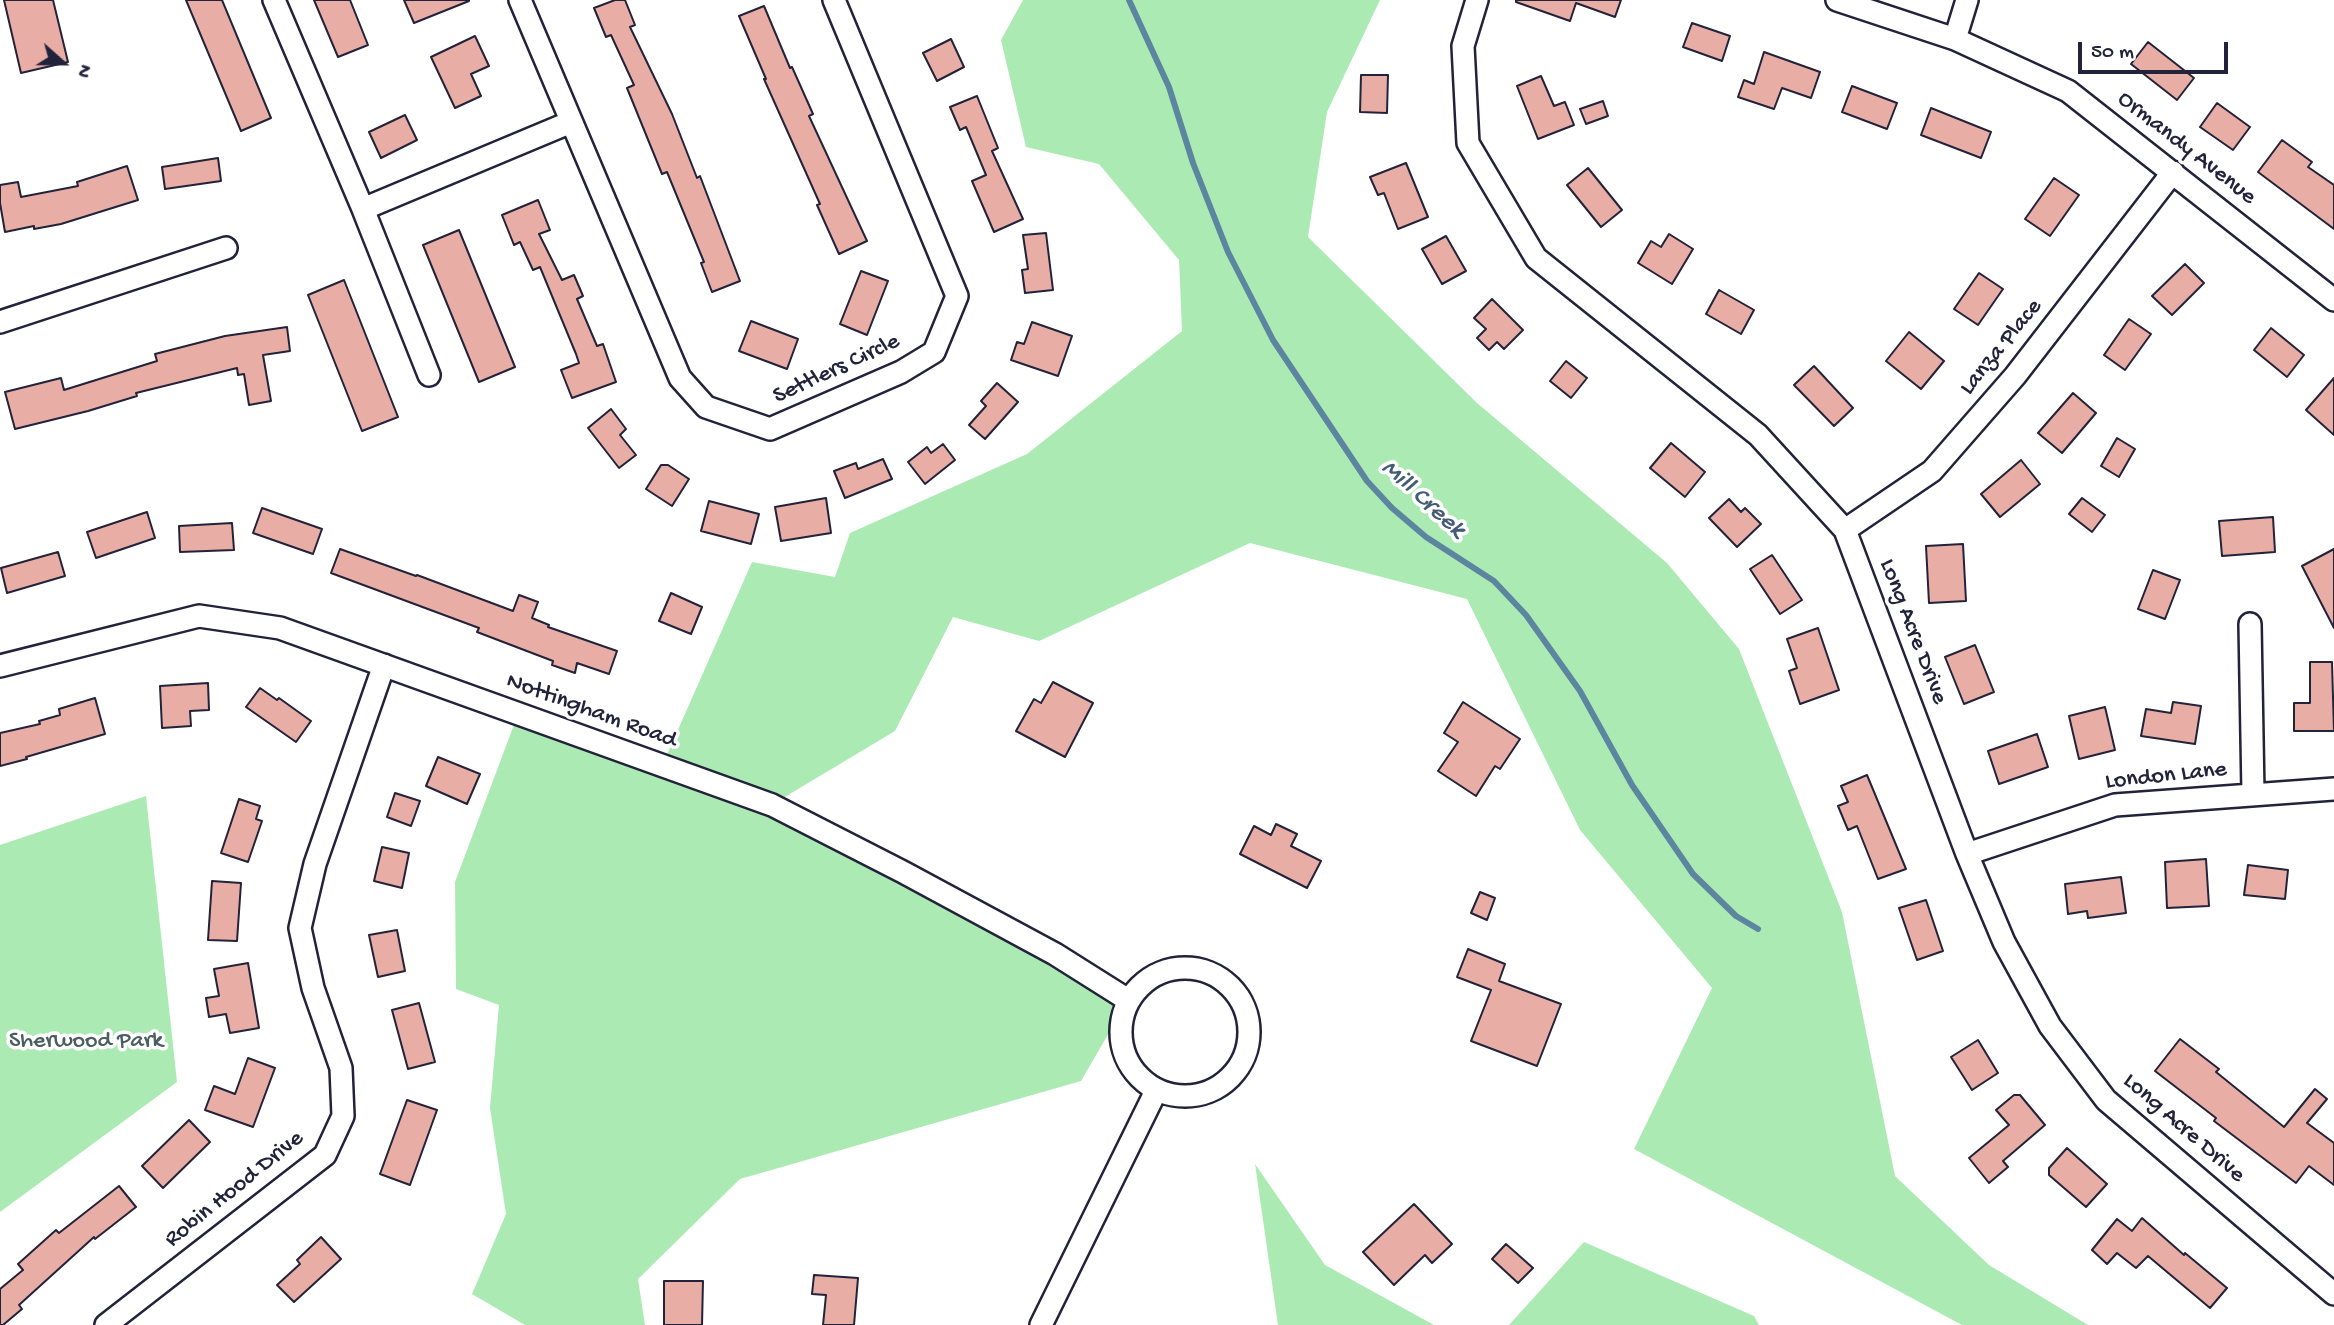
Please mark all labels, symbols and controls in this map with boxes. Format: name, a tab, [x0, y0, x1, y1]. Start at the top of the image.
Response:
north arrow	[28, 28, 98, 98]
scale bar	[2082, 28, 2232, 72]
text: 50 m	[2091, 41, 2134, 66]
text: N	[70, 61, 96, 81]
street label: Ormandy Avenue	[2111, 86, 2261, 212]
street label: Lanza Place	[1954, 294, 2050, 402]
street label: Settlers Circle	[769, 328, 905, 412]
water label: Mill Creek	[1373, 454, 1471, 546]
street label: Long Acre Drive	[1871, 555, 1953, 709]
street label: Nottingham Road	[502, 668, 680, 756]
street label: London Lane	[2104, 756, 2228, 798]
park label: Sherwood Park	[9, 1028, 163, 1056]
street label: Long Acre Drive	[2116, 1068, 2250, 1190]
street label: Robin Hood Drive	[160, 1125, 310, 1255]

